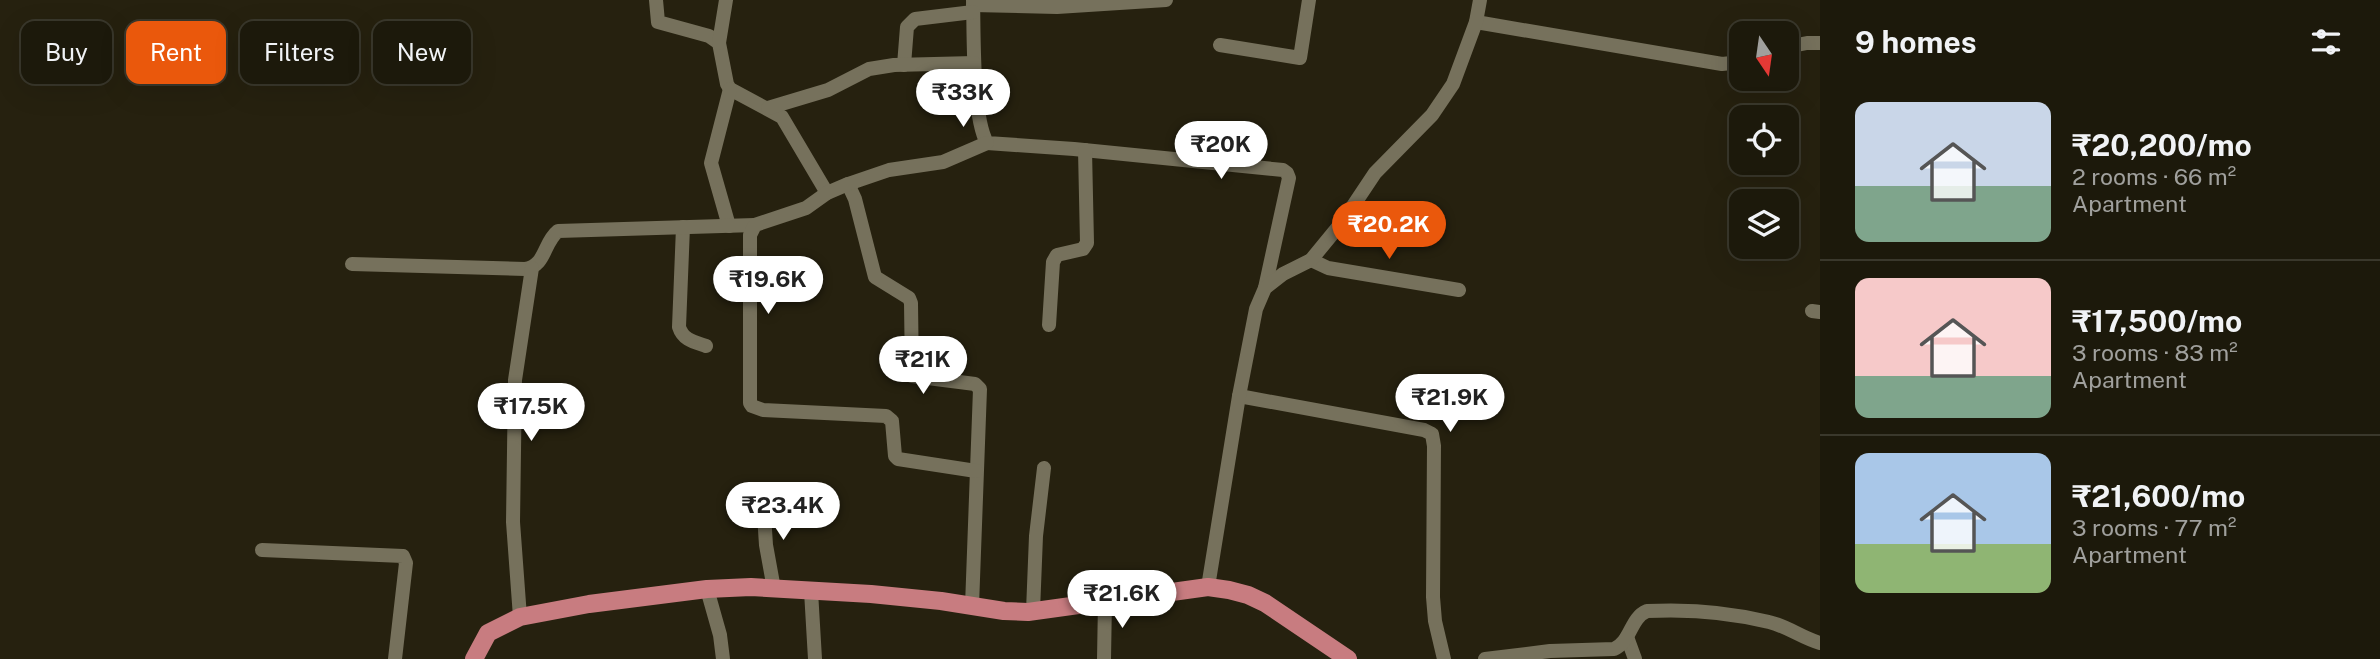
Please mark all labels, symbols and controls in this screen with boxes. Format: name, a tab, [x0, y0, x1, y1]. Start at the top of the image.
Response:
chip: Buy	[21, 21, 112, 84]
chip: Rent	[126, 21, 226, 84]
chip: Filters	[240, 21, 359, 84]
chip: New	[373, 21, 471, 84]
north arrow	[1729, 21, 1799, 91]
map controls	[1729, 21, 1799, 259]
icon: filters	[2307, 23, 2345, 61]
text: 9 homes	[1855, 24, 1977, 60]
pin: ₹33K	[922, 69, 1004, 129]
text: ₹33K	[932, 78, 994, 105]
button: locate	[1729, 105, 1799, 175]
pin: ₹20K	[1180, 122, 1262, 181]
text: ₹20,200/mo	[2072, 127, 2252, 163]
text: ₹20K	[1191, 130, 1251, 157]
icon: home	[1911, 130, 1995, 214]
text: 2 rooms · 66 m²	[2072, 163, 2236, 190]
button: layers	[1729, 189, 1799, 259]
text: Apartment	[2072, 190, 2187, 217]
pin: ₹20.2K	[1332, 202, 1446, 261]
text: ₹20.2K	[1348, 210, 1430, 237]
pin: ₹19.6K	[711, 256, 825, 316]
text: ₹19.6K	[729, 265, 807, 292]
text: ₹17,500/mo	[2072, 303, 2242, 339]
icon: home	[1911, 306, 1995, 390]
pin: ₹21K	[882, 336, 964, 396]
text: 3 rooms · 83 m²	[2072, 339, 2238, 366]
text: ₹21K	[895, 345, 951, 372]
text: Apartment	[2072, 366, 2187, 393]
pin: ₹21.9K	[1393, 374, 1507, 434]
text: ₹21.9K	[1411, 383, 1489, 410]
pin: ₹17.5K	[474, 384, 588, 443]
text: ₹17.5K	[494, 392, 568, 419]
text: ₹21,600/mo	[2072, 478, 2245, 514]
icon: home	[1911, 481, 1995, 565]
pin: ₹23.4K	[726, 482, 840, 542]
text: ₹23.4K	[742, 491, 824, 518]
text: 3 rooms · 77 m²	[2072, 514, 2236, 541]
text: Apartment	[2072, 541, 2187, 568]
pin: ₹21.6K	[1065, 570, 1179, 630]
text: ₹21.6K	[1083, 579, 1161, 606]

